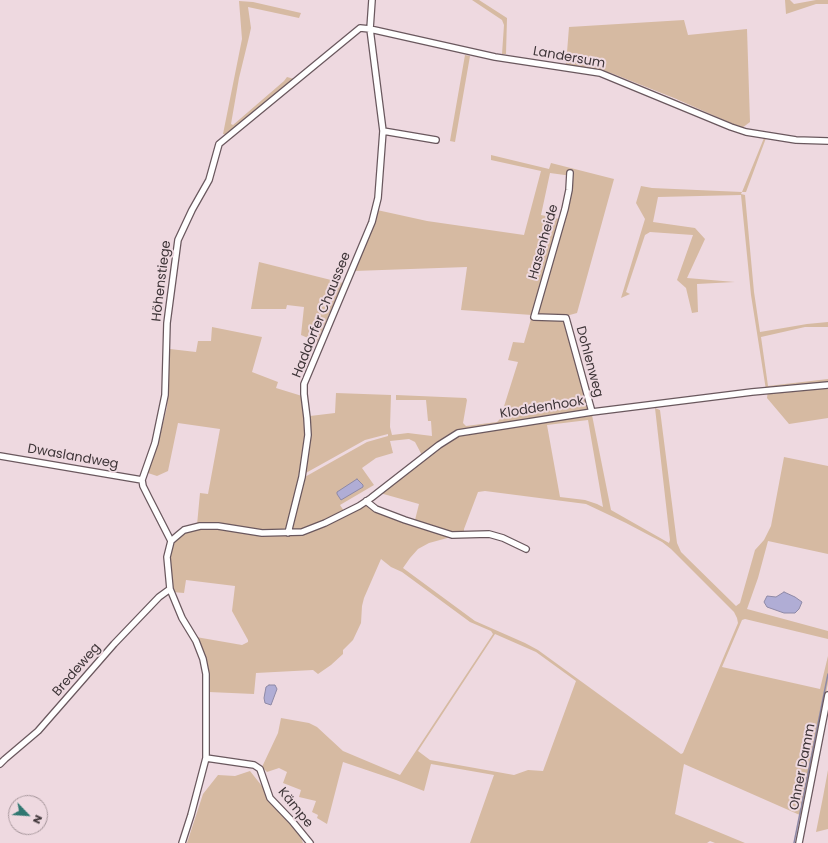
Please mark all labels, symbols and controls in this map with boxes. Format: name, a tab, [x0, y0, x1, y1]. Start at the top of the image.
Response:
street label: Landersum	[532, 44, 606, 72]
street label: Hasenheide	[526, 203, 562, 281]
street label: Höhenstiege	[149, 240, 175, 322]
street label: Haddorfer Chaussee	[290, 250, 354, 380]
street label: Dohlenweg	[572, 325, 606, 399]
street label: Kloddenhook	[499, 394, 585, 422]
street label: Dwaslandweg	[26, 441, 120, 473]
street label: Bredeweg	[50, 640, 104, 700]
street label: Ohner Damm	[787, 722, 819, 812]
street label: Kämpe	[274, 785, 316, 831]
north arrow	[8, 795, 48, 835]
text: N	[29, 813, 47, 827]

